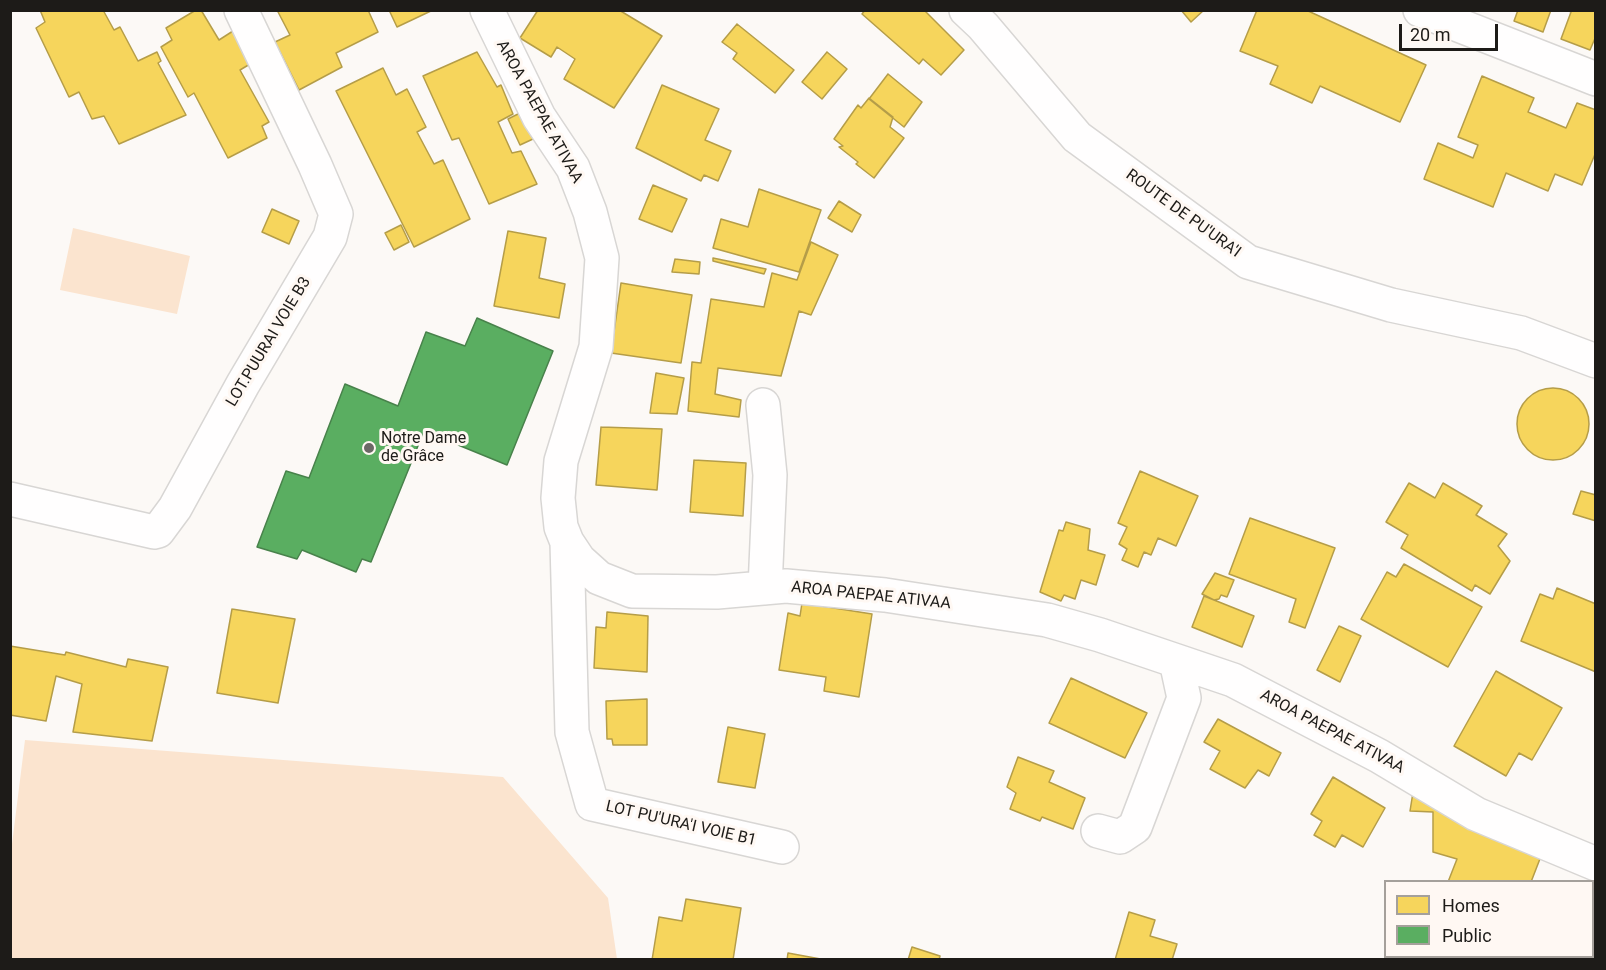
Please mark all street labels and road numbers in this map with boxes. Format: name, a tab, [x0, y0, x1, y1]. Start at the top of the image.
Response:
street label: AROA PAEPAE ATIVAA	[492, 37, 586, 187]
street label: ROUTE DE PU'URA'I	[1122, 166, 1244, 262]
street label: LOT.PUURAI VOIE B3	[223, 274, 315, 410]
street label: AROA PAEPAE ATIVAA	[790, 578, 952, 614]
street label: AROA PAEPAE ATIVAA	[1257, 686, 1407, 778]
street label: LOT PU'URA'I VOIE B1	[604, 797, 758, 851]

